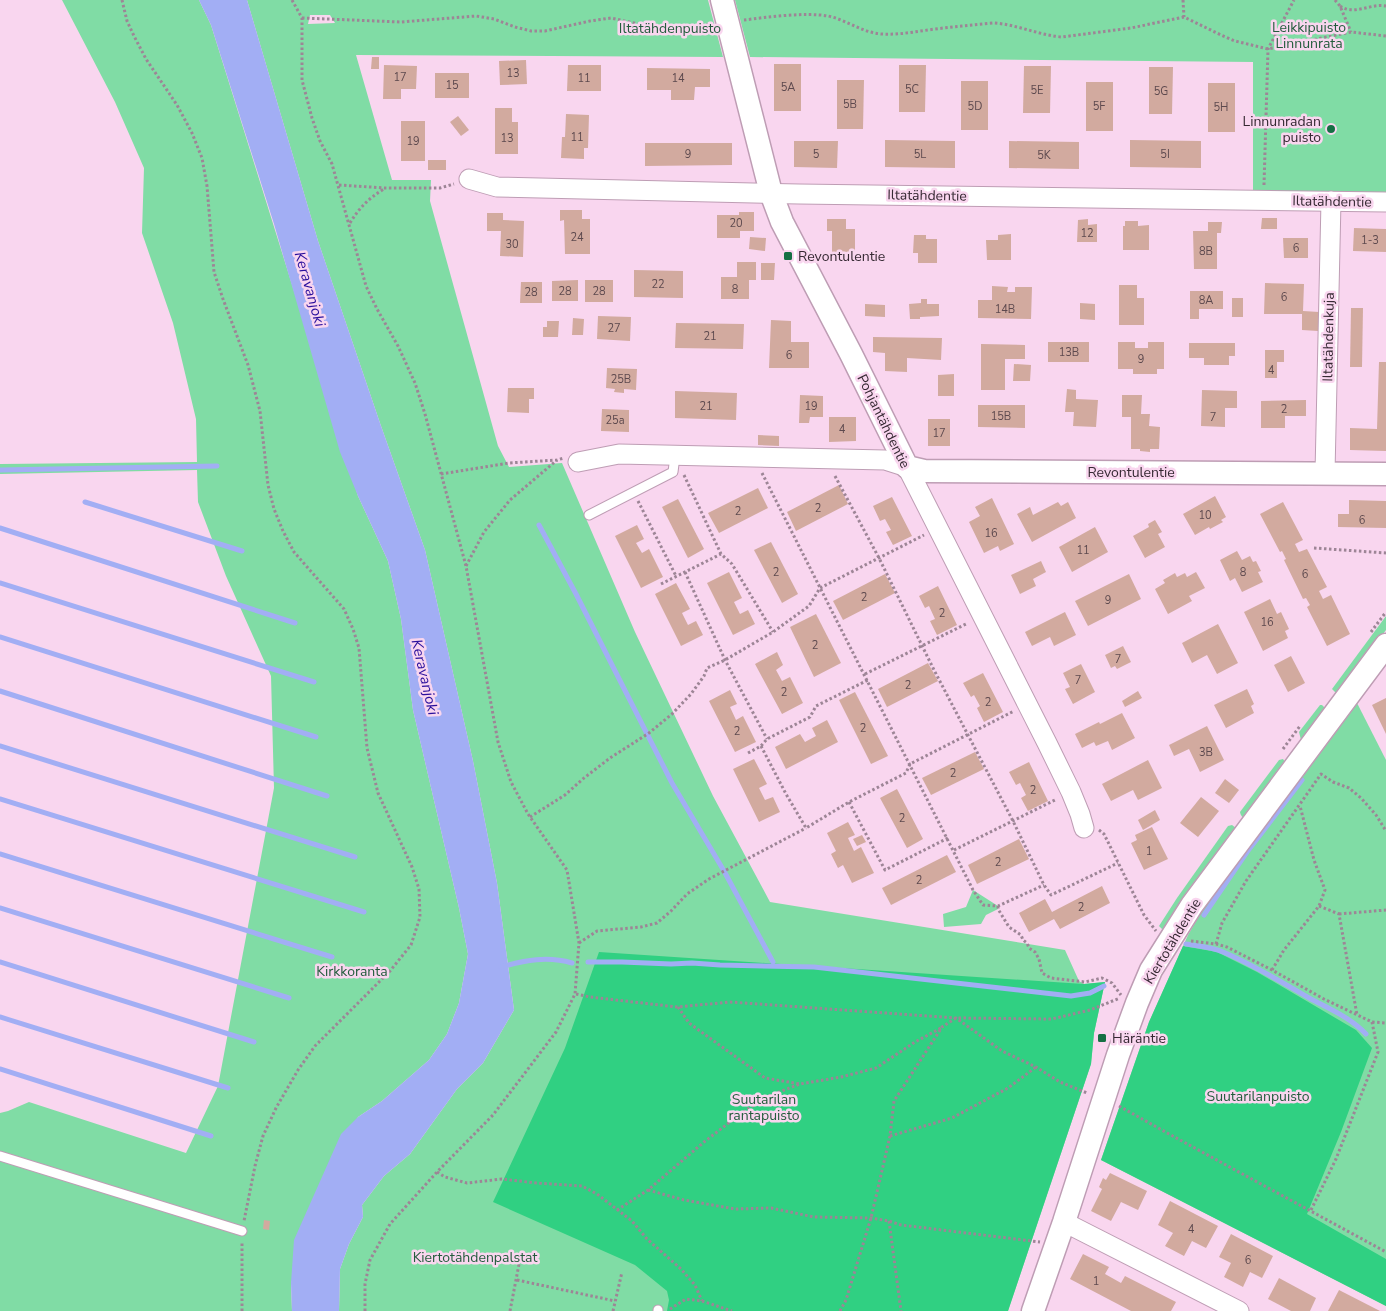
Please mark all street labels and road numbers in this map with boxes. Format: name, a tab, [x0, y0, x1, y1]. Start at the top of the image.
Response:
street label: Iltatähdentie	[887, 185, 967, 206]
street label: Iltatähdentie	[1292, 191, 1372, 212]
street label: Iltatähdenkuja	[1318, 292, 1339, 382]
street label: Pohjantähdentie	[853, 371, 915, 471]
street label: Revontulentie	[1087, 463, 1175, 482]
street label: Kiertotähdentie	[1139, 895, 1206, 988]

